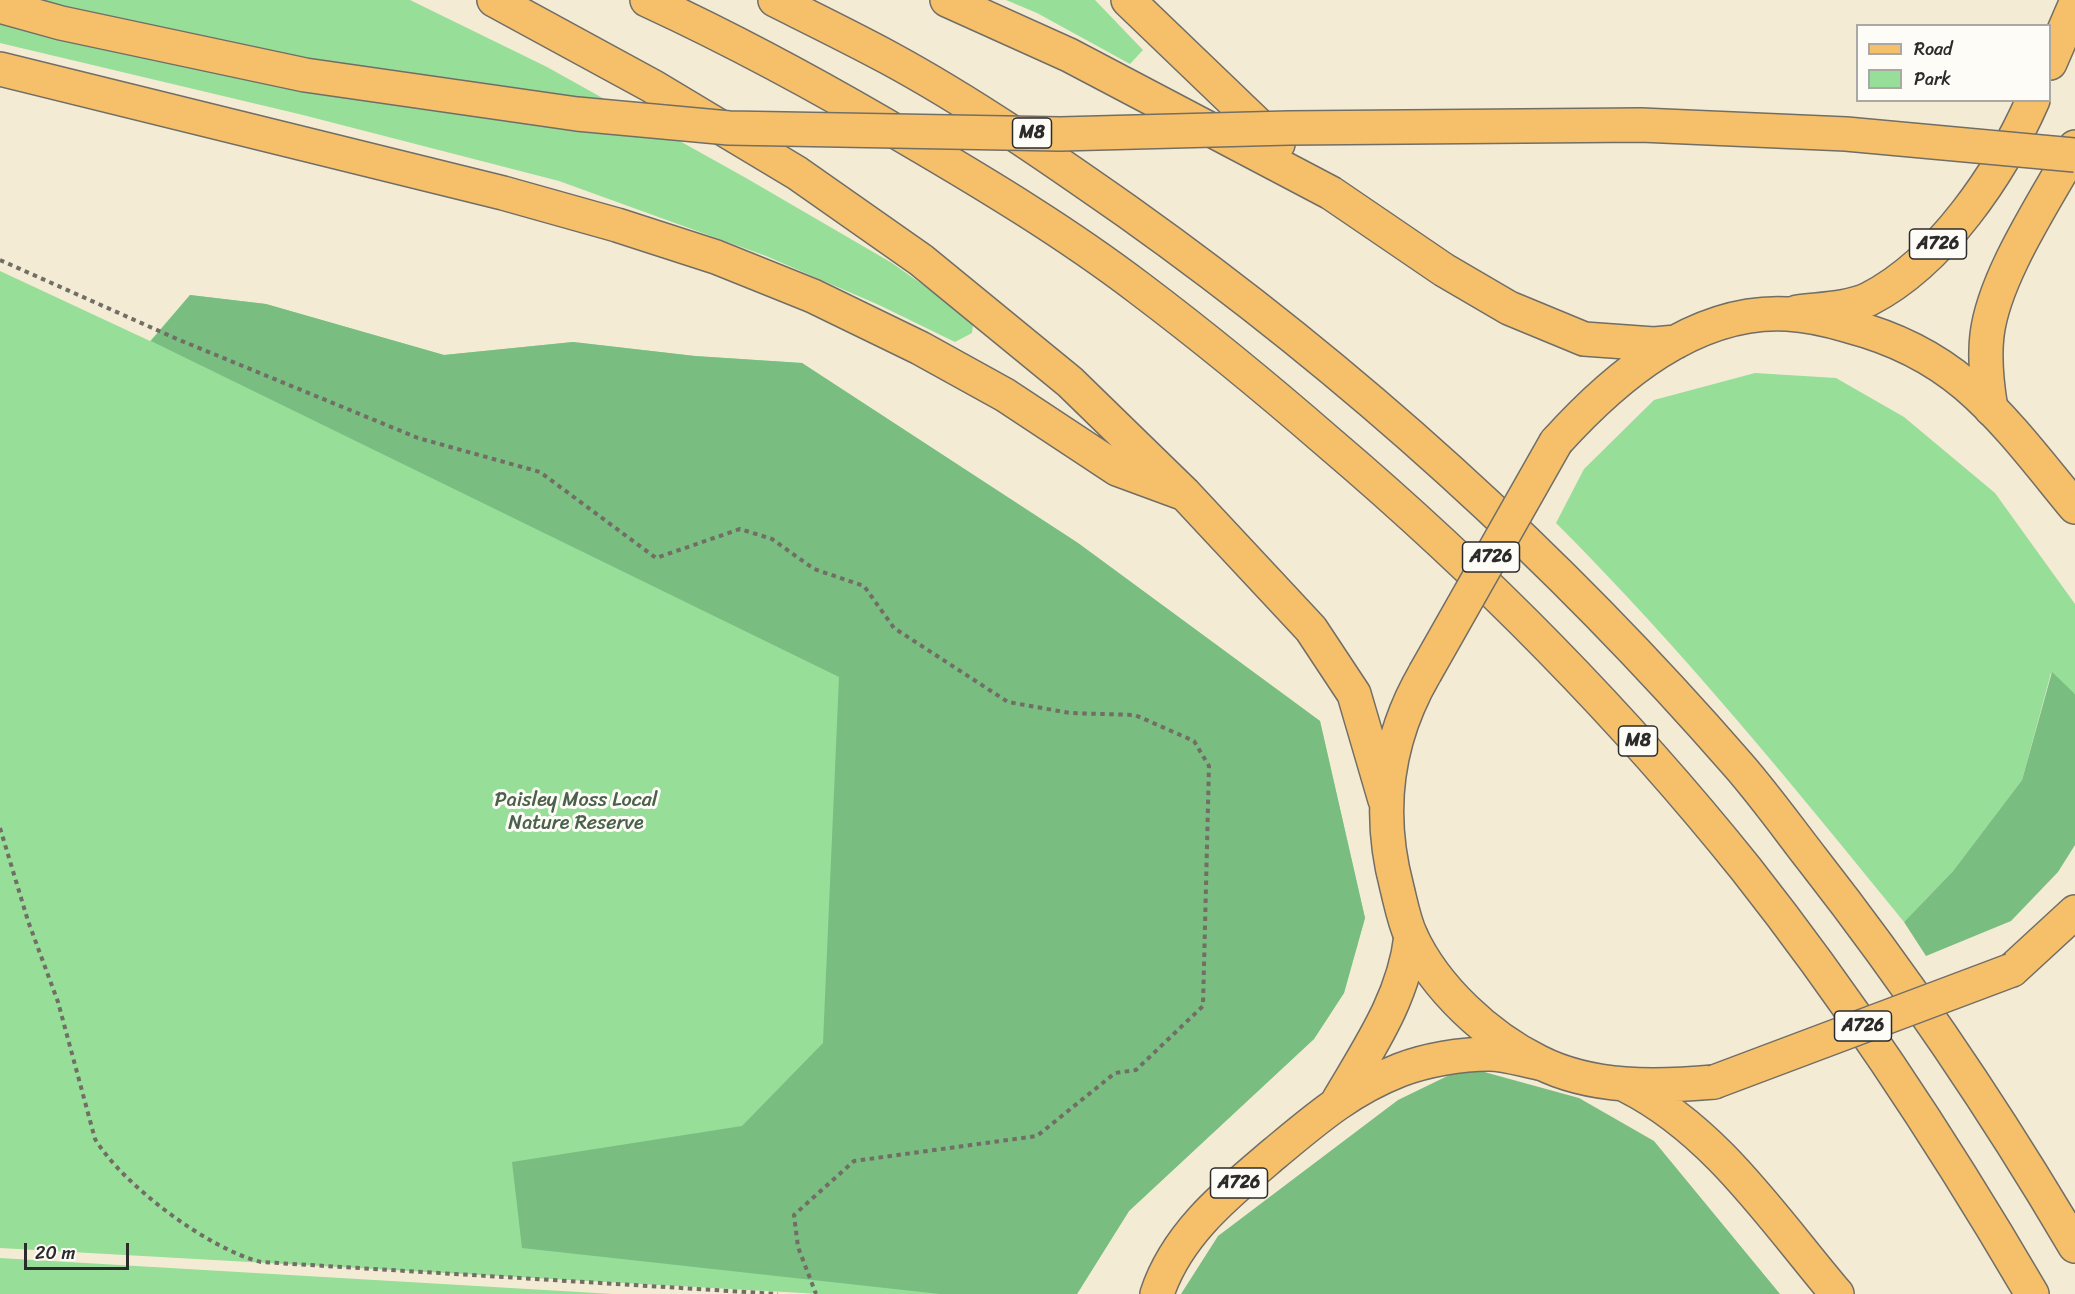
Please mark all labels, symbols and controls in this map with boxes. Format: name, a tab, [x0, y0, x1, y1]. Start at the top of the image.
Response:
legend	[1856, 24, 2051, 102]
text: Road	[1914, 33, 1953, 65]
text: Park	[1914, 63, 1951, 95]
road number: M8	[1012, 118, 1052, 148]
road number: A726	[1910, 229, 1966, 259]
road number: A726	[1462, 542, 1520, 572]
road number: M8	[1618, 726, 1658, 756]
park label: Paisley Moss Local Nature Reserve	[495, 789, 657, 836]
road number: A726	[1834, 1011, 1892, 1041]
road number: A726	[1210, 1168, 1268, 1198]
scale bar	[27, 1231, 132, 1269]
text: 20 m	[35, 1237, 75, 1269]

